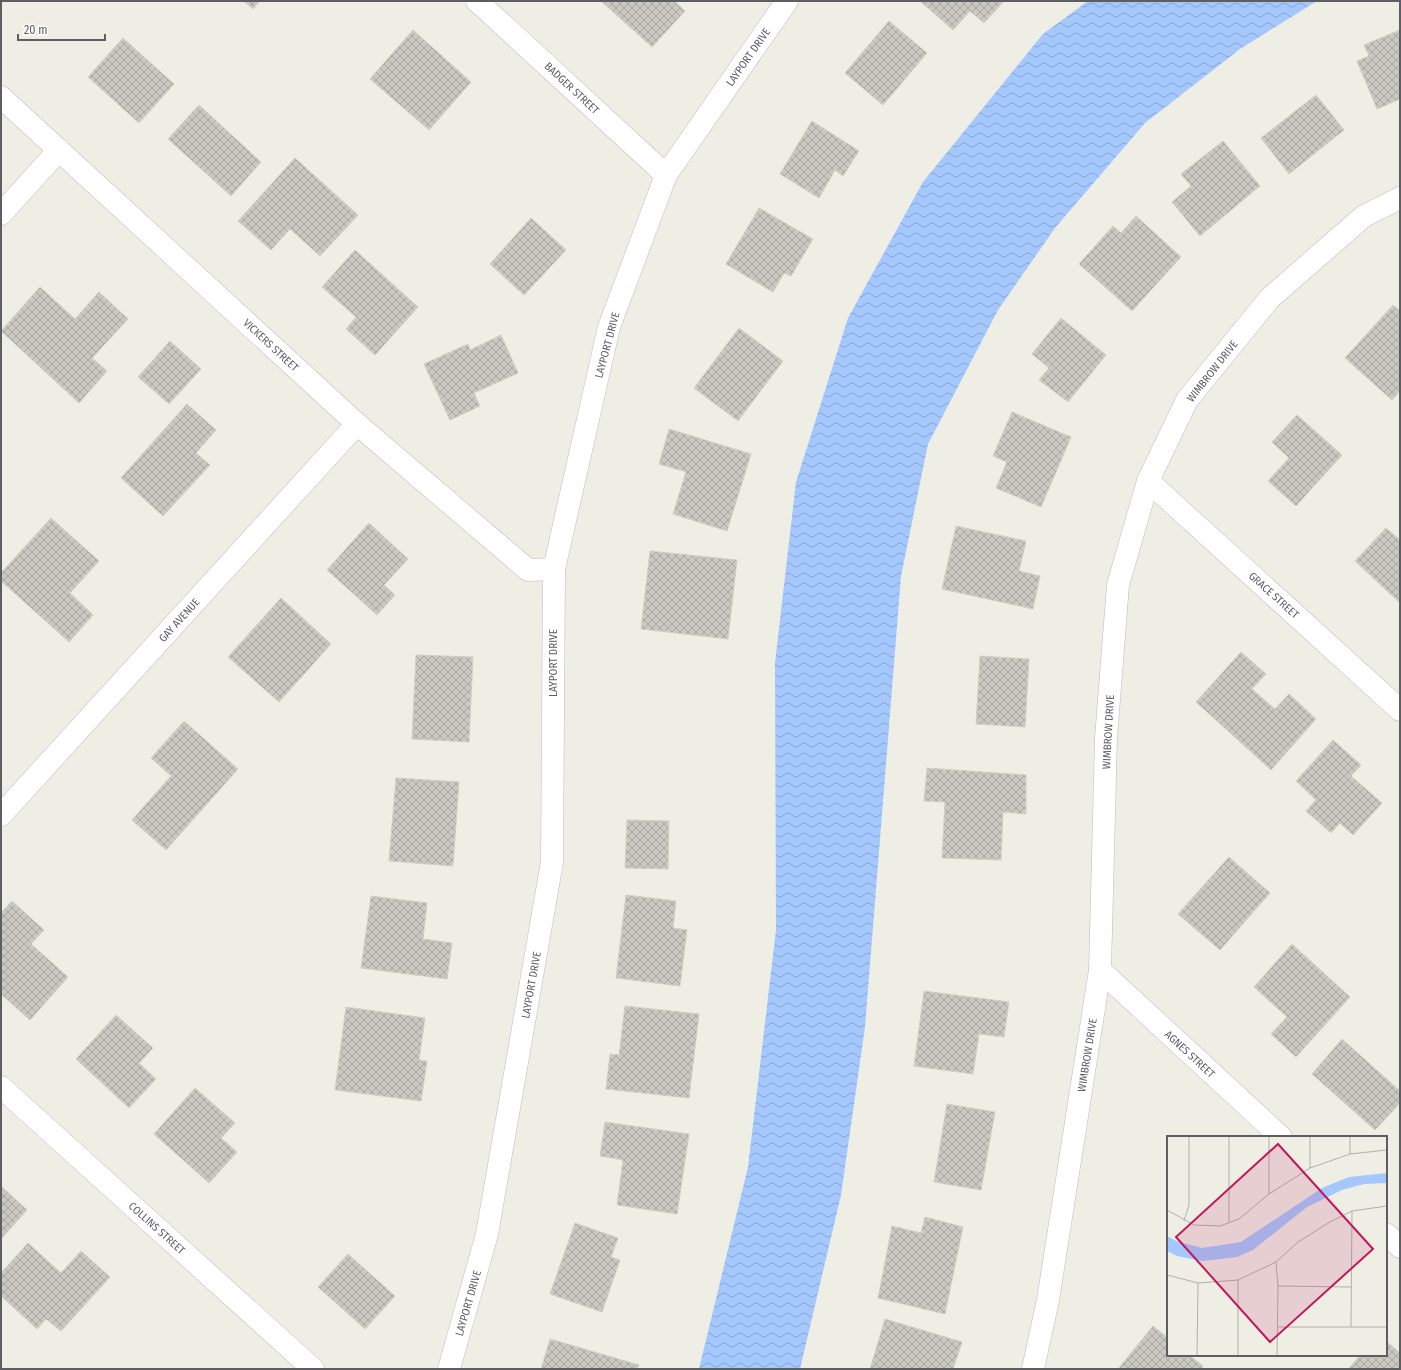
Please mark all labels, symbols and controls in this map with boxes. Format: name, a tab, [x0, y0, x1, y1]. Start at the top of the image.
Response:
scale bar	[18, 16, 105, 42]
text: 20 m	[24, 23, 48, 37]
street label: LAYPORT DRIVE	[724, 26, 773, 89]
street label: BADGER STREET	[542, 60, 602, 118]
street label: LAYPORT DRIVE	[592, 311, 623, 380]
street label: VICKERS STREET	[240, 316, 302, 375]
street label: WIMBROW DRIVE	[1184, 338, 1240, 405]
street label: GRACE STREET	[1246, 569, 1302, 622]
street label: GAY AVENUE	[156, 596, 202, 645]
street label: LAYPORT DRIVE	[547, 629, 560, 697]
street label: WIMBROW DRIVE	[1100, 694, 1117, 770]
street label: LAYPORT DRIVE	[519, 951, 544, 1020]
street label: WIMBROW DRIVE	[1075, 1017, 1100, 1093]
street label: AGNES STREET	[1162, 1028, 1218, 1081]
inset map	[1167, 1136, 1387, 1356]
street label: COLLINS STREET	[126, 1200, 188, 1258]
street label: LAYPORT DRIVE	[453, 1269, 484, 1337]

